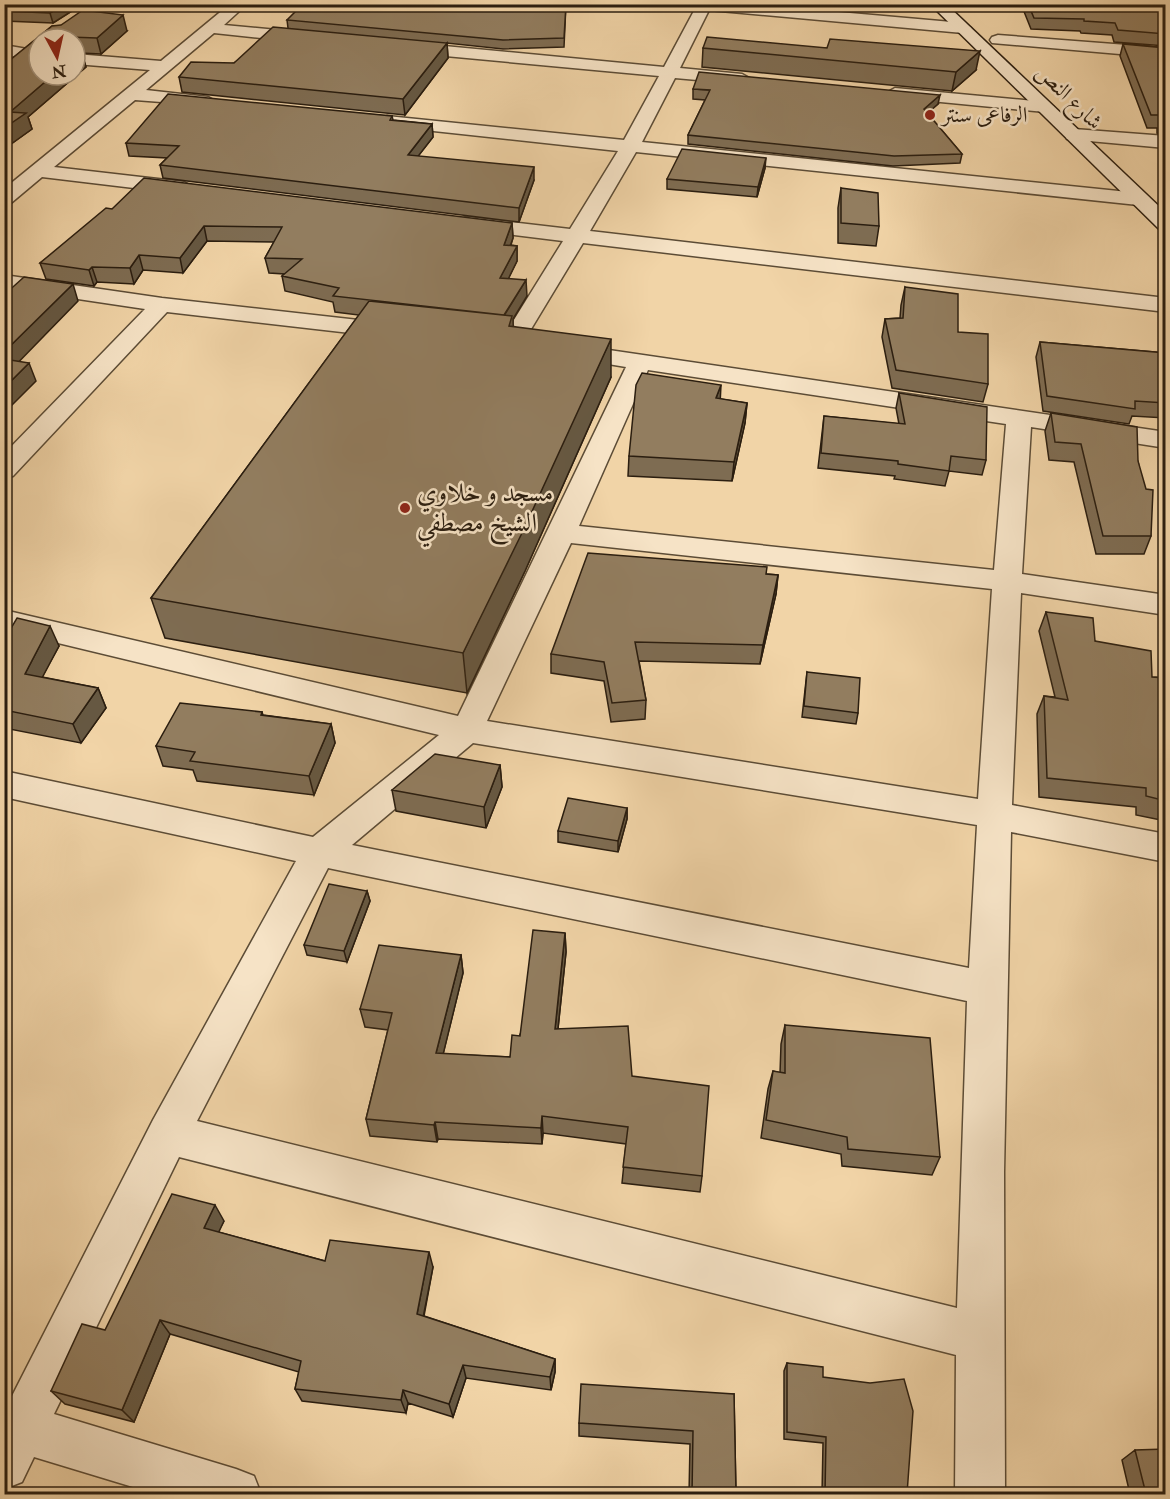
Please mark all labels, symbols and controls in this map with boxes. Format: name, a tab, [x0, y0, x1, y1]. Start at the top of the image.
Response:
north arrow	[27, 27, 87, 87]
street label: شارع النص	[1027, 58, 1109, 139]
text: N	[50, 60, 68, 82]
place label: الرفاعى سنتر	[940, 101, 1028, 129]
marker: الرفاعى سنتر	[923, 108, 937, 122]
place label: مسجد و خلاوي الشيخ مصطفي	[417, 477, 553, 548]
marker: مسجد و خلاوي الشيخ مصطفي	[398, 501, 412, 515]

